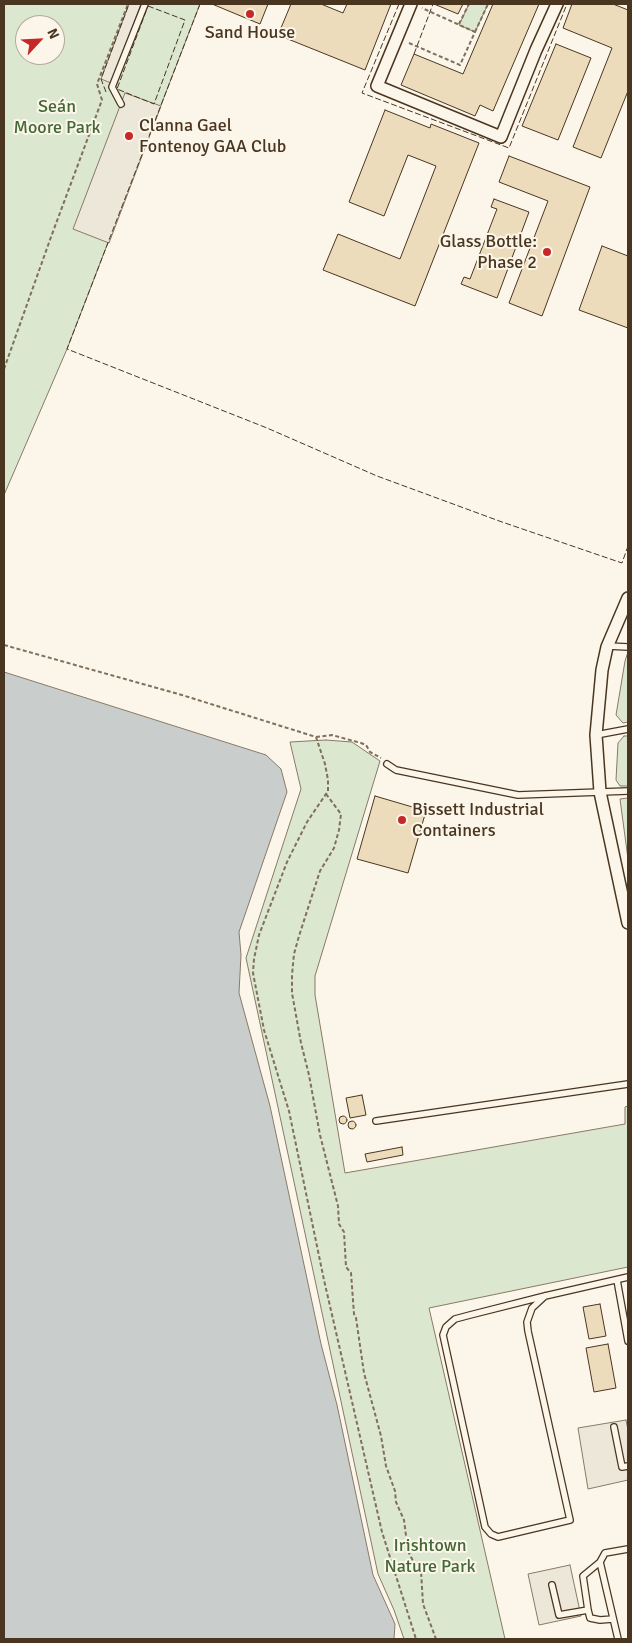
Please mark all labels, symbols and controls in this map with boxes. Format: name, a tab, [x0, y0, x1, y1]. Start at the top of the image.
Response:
marker: Sand House	[244, 8, 256, 20]
north arrow	[15, 15, 65, 65]
place label: Sand House	[205, 22, 295, 44]
text: N	[43, 26, 63, 42]
park label: Seán Moore Park	[13, 96, 101, 138]
place label: Clanna Gael Fontenoy GAA Club	[139, 115, 286, 158]
marker: Clanna Gael Fontenoy GAA Club	[123, 130, 135, 142]
place label: Glass Bottle: Phase 2	[440, 231, 537, 274]
marker: Glass Bottle: Phase 2	[541, 246, 553, 258]
place label: Bissett Industrial Containers	[412, 799, 544, 842]
marker: Bissett Industrial Containers	[396, 814, 408, 826]
park label: Irishtown Nature Park	[384, 1535, 476, 1578]

